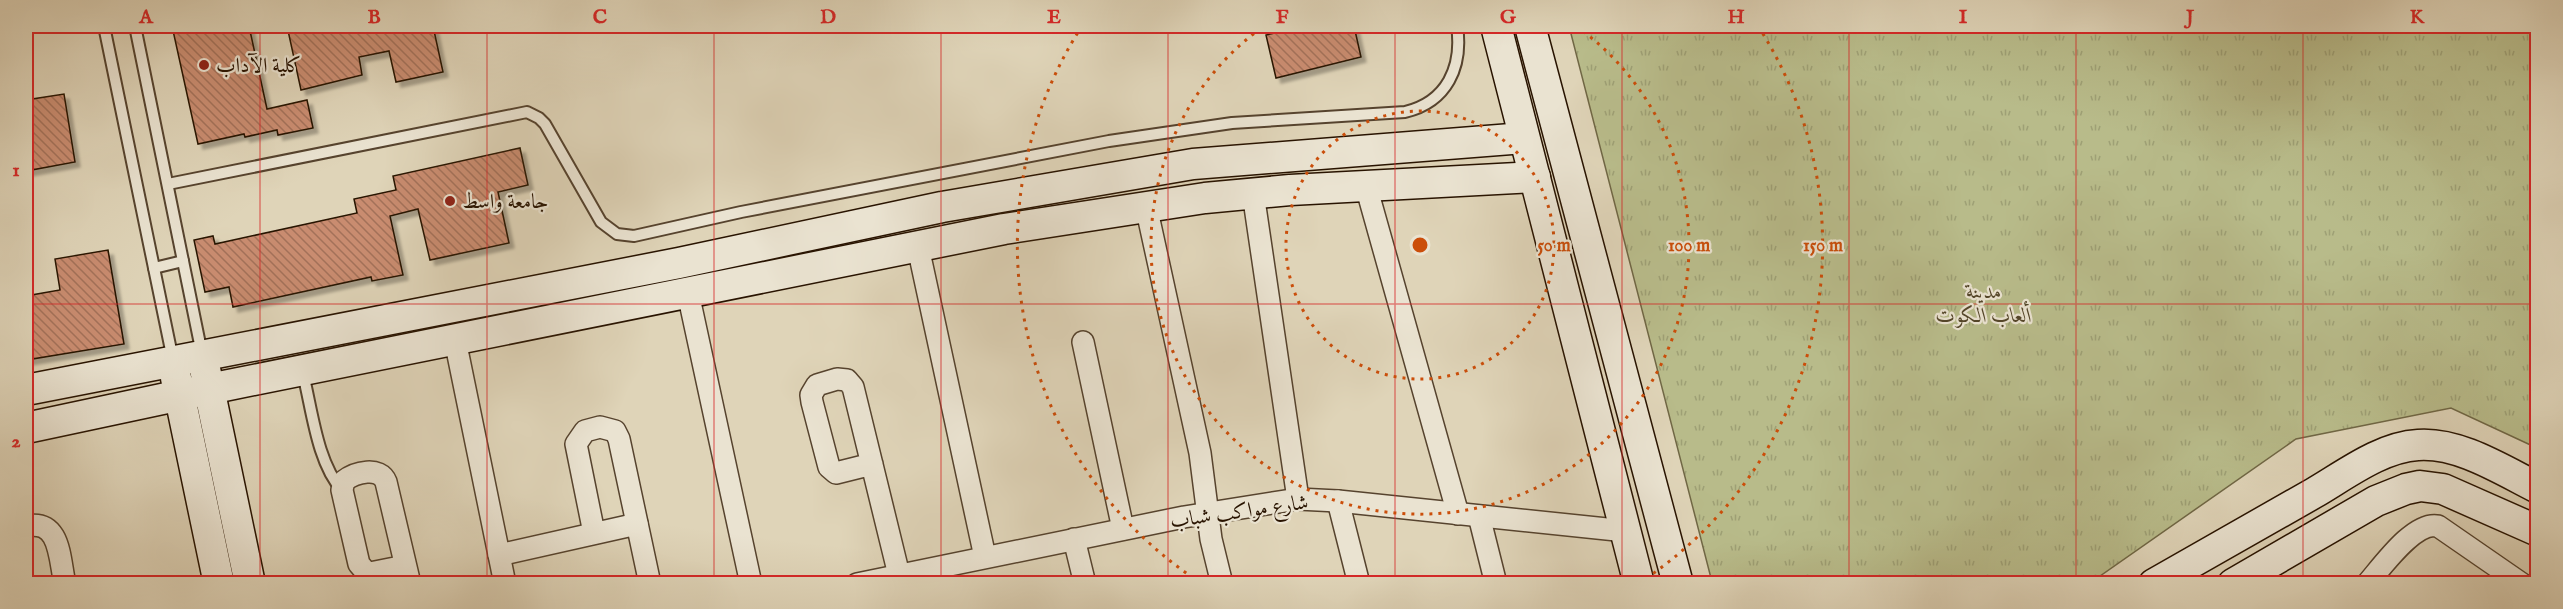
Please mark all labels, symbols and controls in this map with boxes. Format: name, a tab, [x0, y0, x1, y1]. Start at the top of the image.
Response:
text: A	[138, 5, 154, 30]
text: B	[367, 5, 381, 30]
text: C	[593, 5, 607, 30]
text: D	[820, 5, 836, 30]
text: E	[1047, 5, 1061, 30]
text: F	[1276, 5, 1289, 30]
text: G	[1500, 5, 1517, 30]
text: H	[1727, 5, 1745, 30]
text: I	[1959, 5, 1968, 30]
text: J	[2183, 5, 2195, 30]
text: K	[2410, 5, 2426, 30]
place label: كلية الآداب	[216, 52, 302, 80]
marker: كلية الآداب	[197, 58, 211, 72]
text: 1	[12, 158, 20, 183]
place label: جامعة واسط	[462, 189, 549, 216]
marker: جامعة واسط	[443, 194, 457, 208]
centre of rings	[1410, 235, 1430, 255]
text: 50 m	[1537, 235, 1571, 258]
text: 100 m	[1668, 235, 1710, 258]
text: 150 m	[1803, 235, 1843, 258]
park label: مدينة ألعاب الكوت	[1936, 279, 2032, 330]
text: 2	[11, 429, 21, 454]
street label: شارع مواكب شباب	[1168, 489, 1310, 539]

